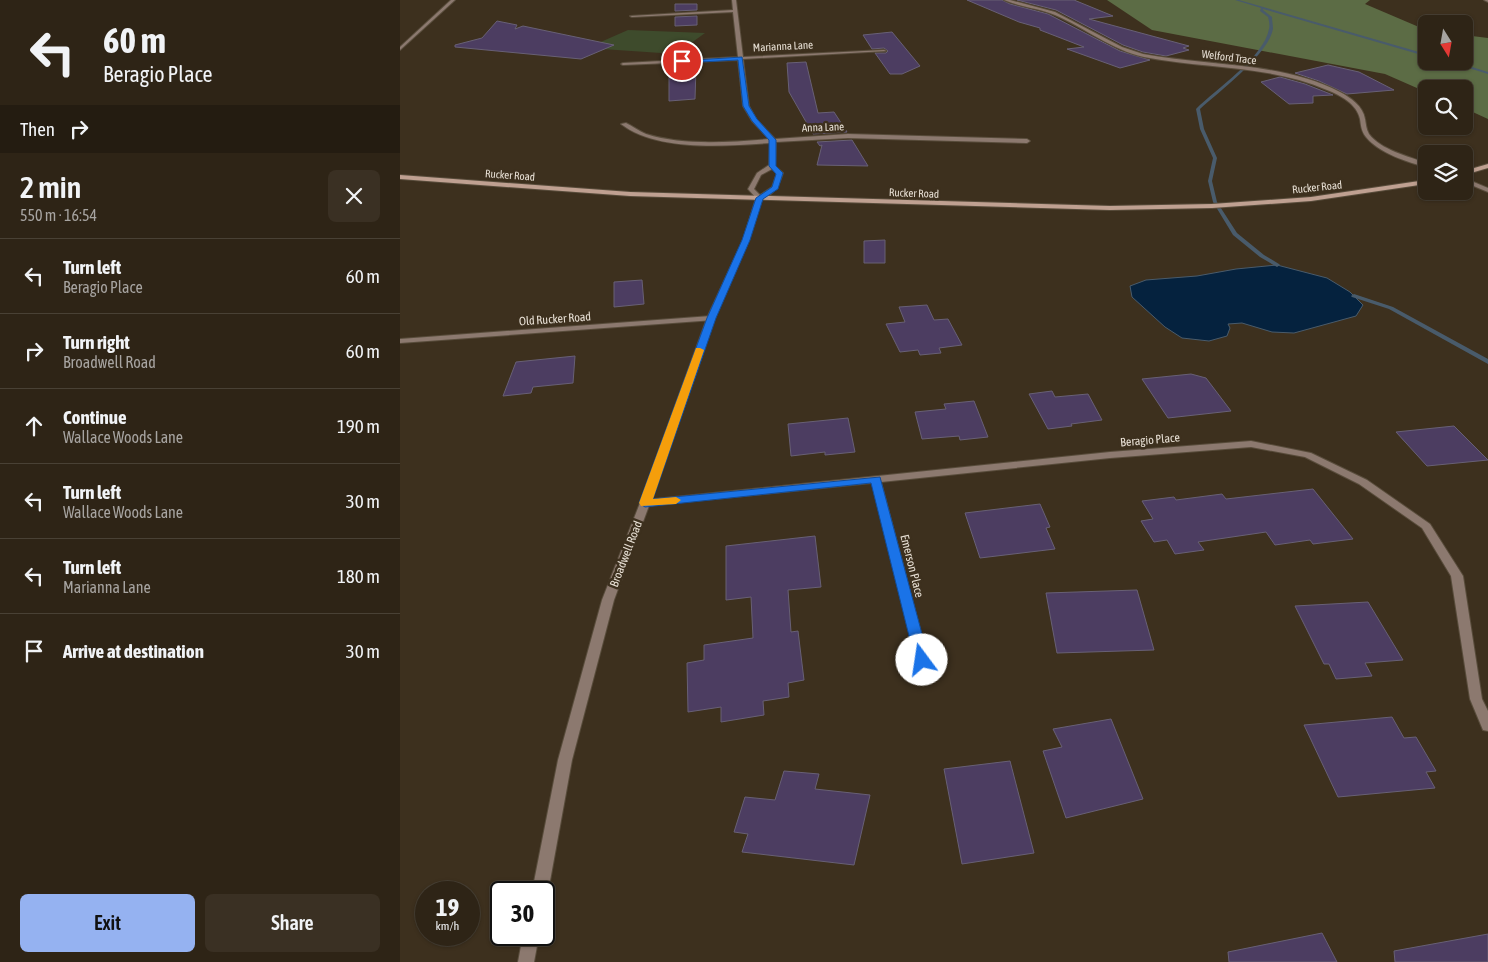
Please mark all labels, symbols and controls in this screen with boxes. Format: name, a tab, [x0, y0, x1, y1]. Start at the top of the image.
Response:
north arrow	[1418, 15, 1472, 70]
map controls	[1418, 15, 1473, 200]
icon: left	[20, 20, 85, 85]
text: 60 m	[103, 20, 166, 60]
street label: Marianna Lane	[753, 38, 813, 54]
pin	[661, 40, 703, 82]
icon: arrive	[668, 47, 696, 75]
street label: Welford Trace	[1201, 48, 1257, 66]
text: Beragio Place	[103, 61, 213, 87]
button: search	[1418, 80, 1473, 135]
icon: right	[65, 115, 93, 143]
text: Then	[20, 118, 55, 140]
street label: Anna Lane	[802, 120, 844, 134]
button: layers	[1418, 145, 1473, 200]
street label: Rucker Road	[485, 167, 535, 183]
text: 2 min	[20, 170, 81, 204]
button: close	[328, 170, 380, 222]
street label: Rucker Road	[1291, 178, 1343, 196]
street label: Rucker Road	[889, 186, 939, 200]
text: 550 m · 16:54	[20, 206, 97, 224]
text: Turn left	[63, 256, 121, 278]
icon: left	[20, 262, 48, 290]
text: 60 m	[346, 265, 380, 287]
text: Beragio Place	[63, 278, 143, 296]
street label: Old Rucker Road	[518, 309, 592, 329]
text: Turn right	[63, 331, 130, 353]
icon: right	[20, 337, 48, 365]
text: 60 m	[346, 340, 380, 362]
text: Broadwell Road	[63, 353, 156, 371]
text: Continue	[63, 406, 127, 428]
icon: ahead	[20, 412, 48, 440]
text: 190 m	[337, 415, 380, 437]
text: Wallace Woods Lane	[63, 428, 183, 446]
street label: Beragio Place	[1120, 430, 1180, 450]
text: Turn left	[63, 481, 121, 503]
icon: left	[20, 487, 48, 515]
text: 30 m	[346, 490, 380, 512]
text: Wallace Woods Lane	[63, 503, 183, 521]
street label: Broadwell Road	[607, 519, 645, 589]
street label: Emerson Place	[897, 533, 927, 599]
text: Turn left	[63, 556, 121, 578]
icon: left	[20, 562, 48, 590]
text: 180 m	[337, 565, 380, 587]
text: Marianna Lane	[63, 578, 151, 596]
position arrow	[895, 633, 947, 685]
icon: arrive	[20, 637, 48, 665]
text: Arrive at destination	[63, 640, 204, 662]
text: 30 m	[346, 640, 380, 662]
speed limit sign: 30	[490, 881, 555, 946]
text: 19	[436, 893, 459, 921]
button: Exit	[20, 894, 195, 952]
button: Share	[205, 894, 380, 952]
text: km/h	[436, 919, 459, 933]

